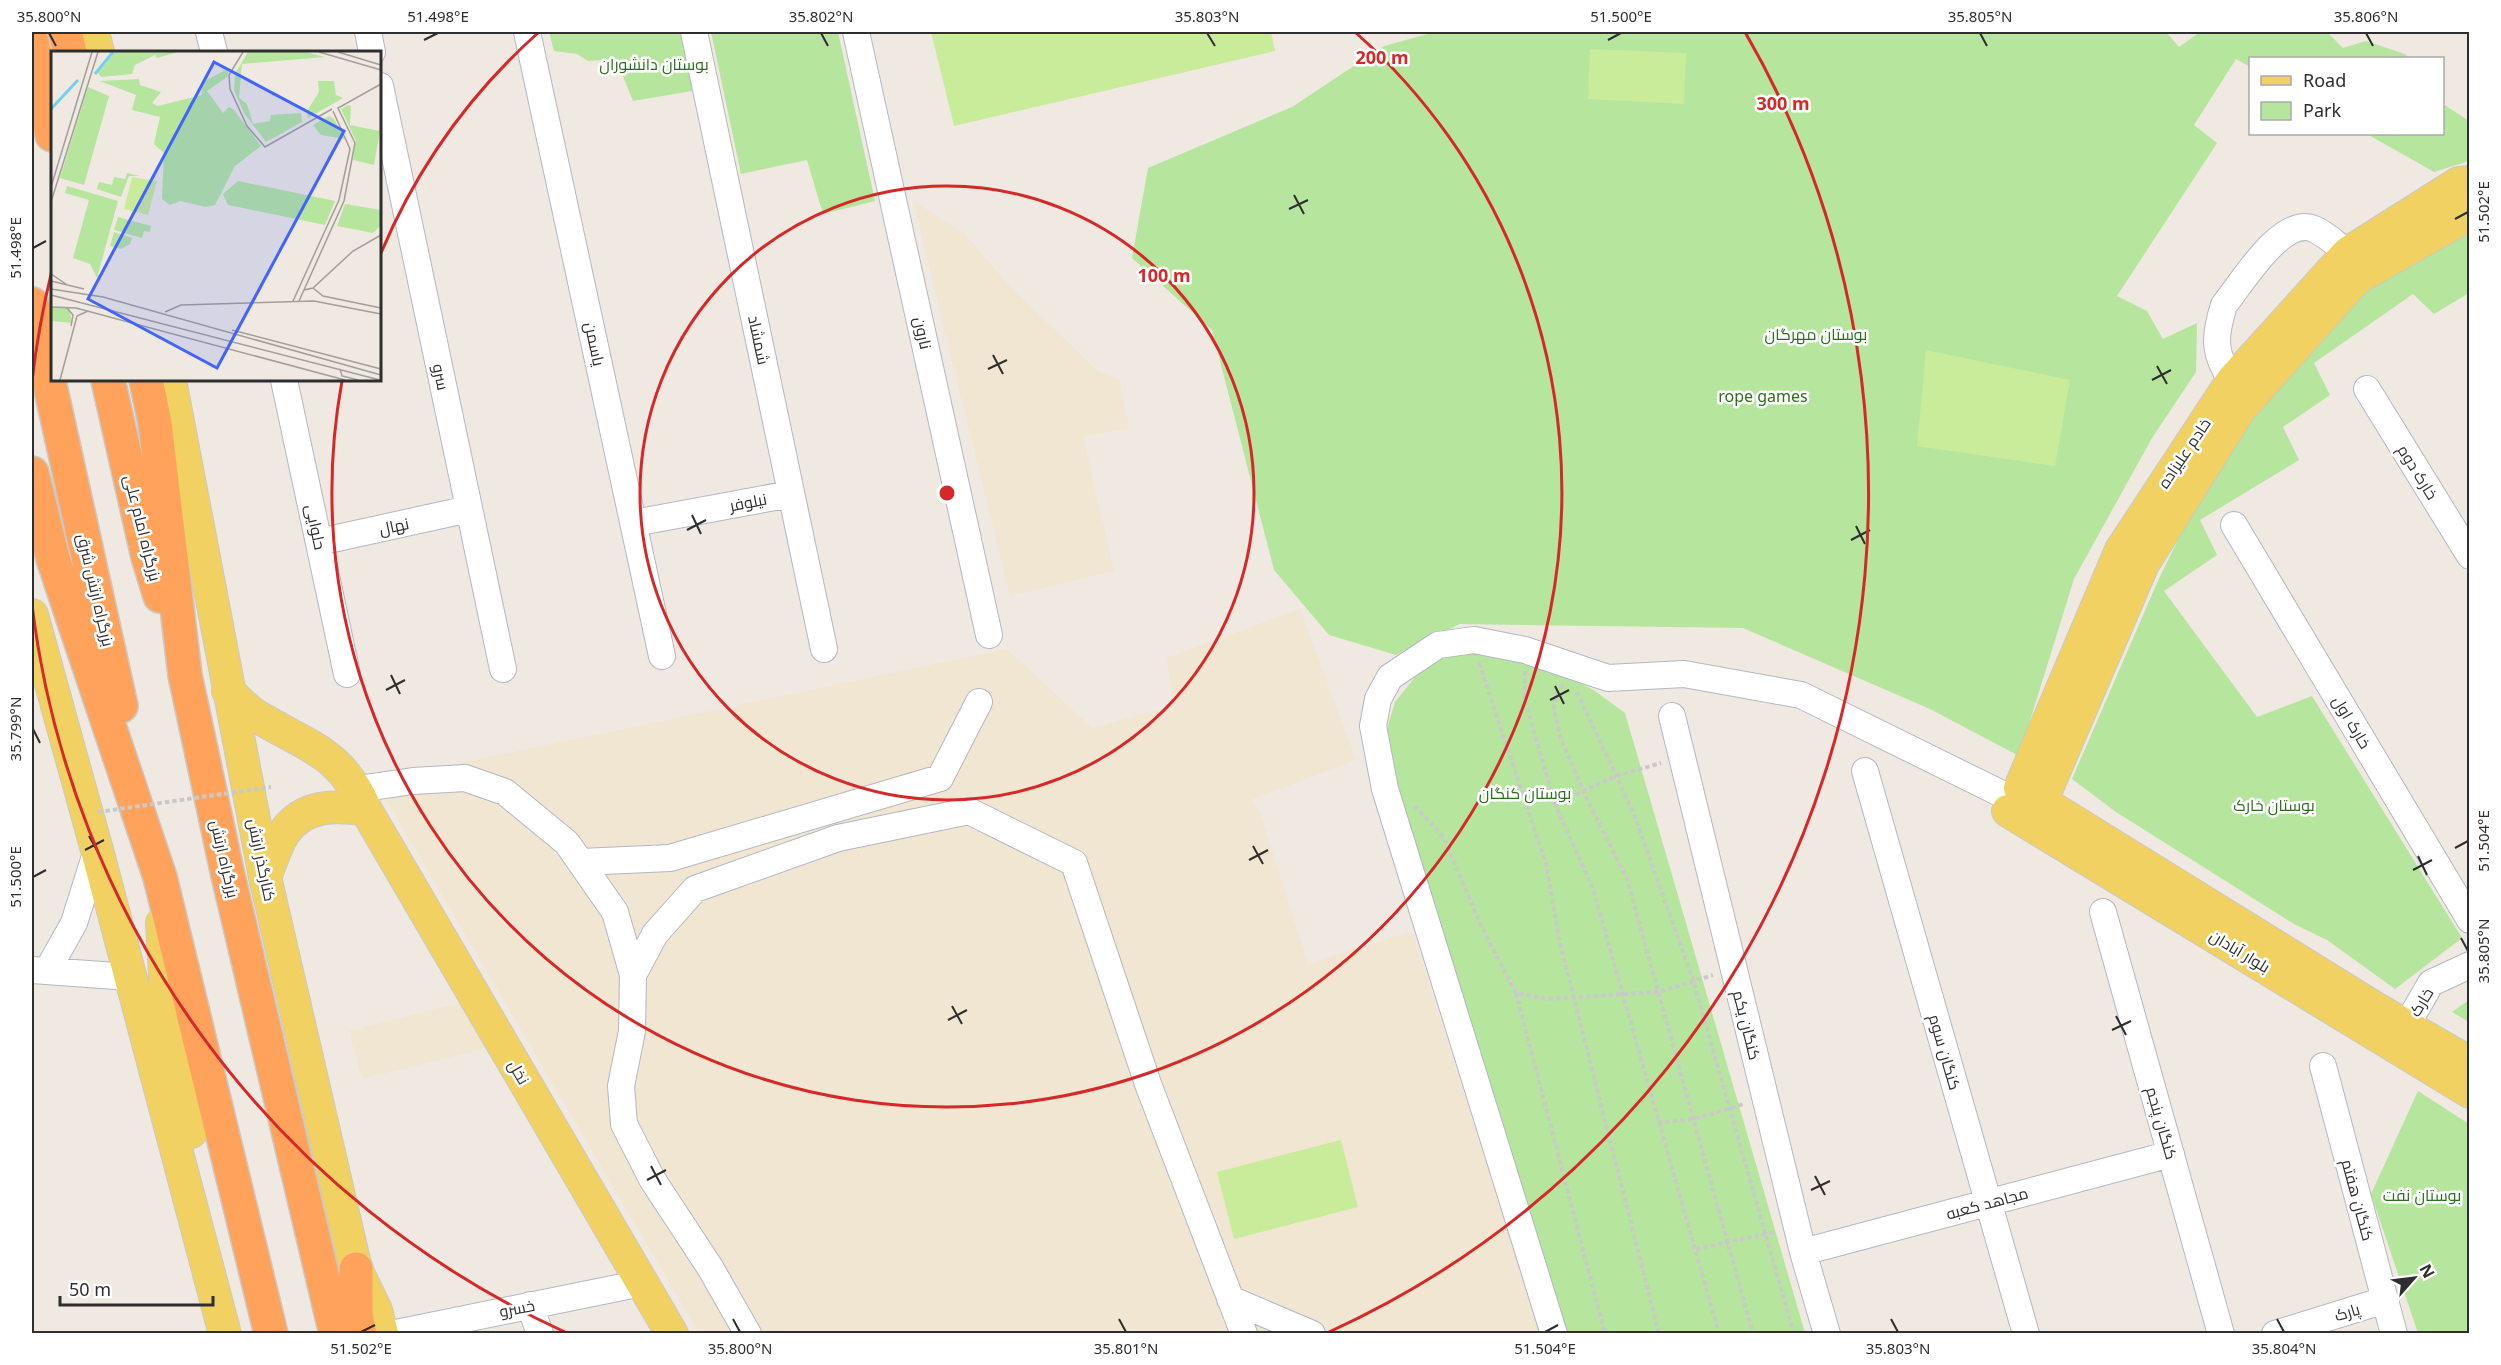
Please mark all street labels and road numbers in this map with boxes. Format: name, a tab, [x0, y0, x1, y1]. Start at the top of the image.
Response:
street label: شمشاد	[743, 313, 775, 367]
street label: نارون	[909, 315, 937, 351]
street label: یاسمن	[580, 320, 611, 369]
street label: سرو	[427, 362, 455, 392]
street label: خادم علیزاده	[2152, 413, 2217, 493]
street label: خارک دوم	[2392, 440, 2443, 504]
street label: بزرگراه امام علی	[118, 473, 167, 584]
street label: نیلوفر	[726, 488, 769, 517]
street label: حلوایی	[300, 502, 332, 552]
street label: نهال	[377, 512, 411, 540]
street label: بزرگراه ارتش شرق	[72, 531, 120, 649]
street label: خارک اول	[2328, 691, 2376, 753]
street label: کنارگذر ارتش	[242, 817, 282, 903]
street label: بزرگراه ارتش	[205, 818, 245, 900]
street label: بلوار آبادان	[2206, 924, 2274, 978]
street label: خارک	[2404, 983, 2438, 1021]
street label: کنگان یکم	[1727, 988, 1766, 1062]
street label: کنگان سوم	[1923, 1011, 1966, 1093]
street label: نخل	[503, 1056, 535, 1088]
street label: کنگان پنجم	[2140, 1084, 2183, 1162]
street label: کنگان هفتم	[2336, 1157, 2379, 1244]
street label: مجاهد کعبه	[1943, 1181, 2031, 1225]
street label: خسرو	[497, 1294, 537, 1322]
street label: پارک	[2331, 1298, 2364, 1327]

